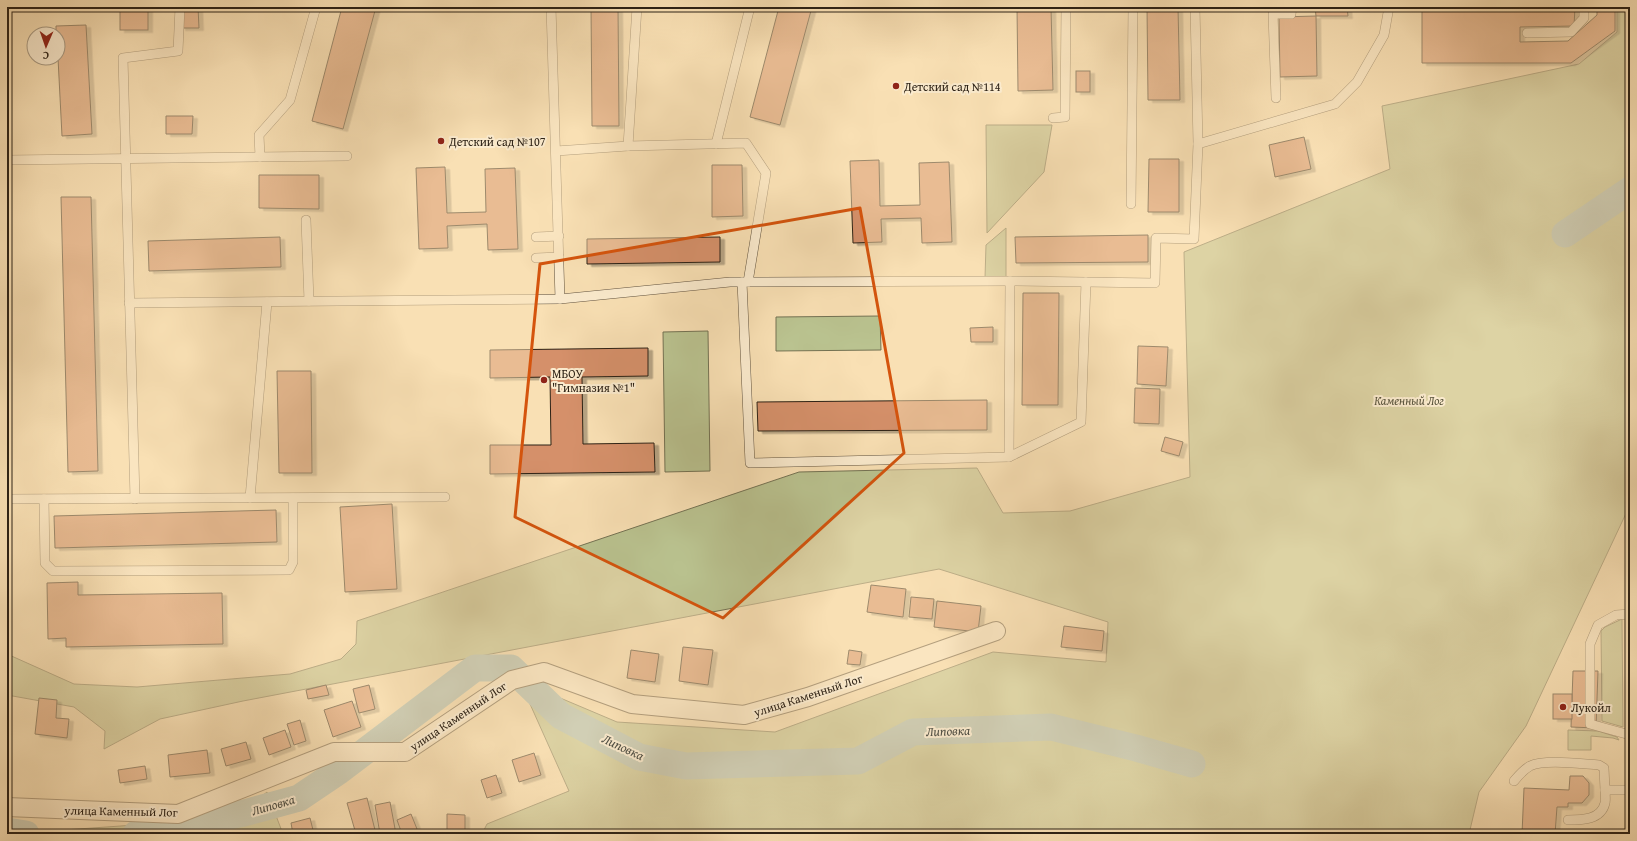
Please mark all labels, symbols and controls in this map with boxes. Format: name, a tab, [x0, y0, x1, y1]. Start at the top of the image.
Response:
north arrow	[26, 26, 66, 66]
text: С	[42, 48, 49, 64]
place label: Детский сад №114	[903, 78, 1001, 95]
marker: Детский сад №114	[891, 81, 901, 91]
place label: Детский сад №107	[448, 133, 546, 150]
marker: Детский сад №107	[436, 136, 446, 146]
place label: МБОУ "Гимназия №1"	[552, 365, 635, 396]
marker: МБОУ "Гимназия №1"	[539, 375, 549, 385]
park label: Каменный Лог	[1374, 392, 1444, 409]
street label: улица Каменный Лог	[751, 669, 864, 721]
street label: улица Каменный Лог	[405, 677, 510, 755]
place label: Лукойл	[1571, 699, 1611, 716]
marker: Лукойл	[1558, 702, 1568, 712]
water label: Липовка	[926, 721, 970, 741]
water label: Липовка	[599, 729, 647, 765]
water label: Липовка	[249, 790, 297, 820]
street label: улица Каменный Лог	[63, 801, 178, 820]

